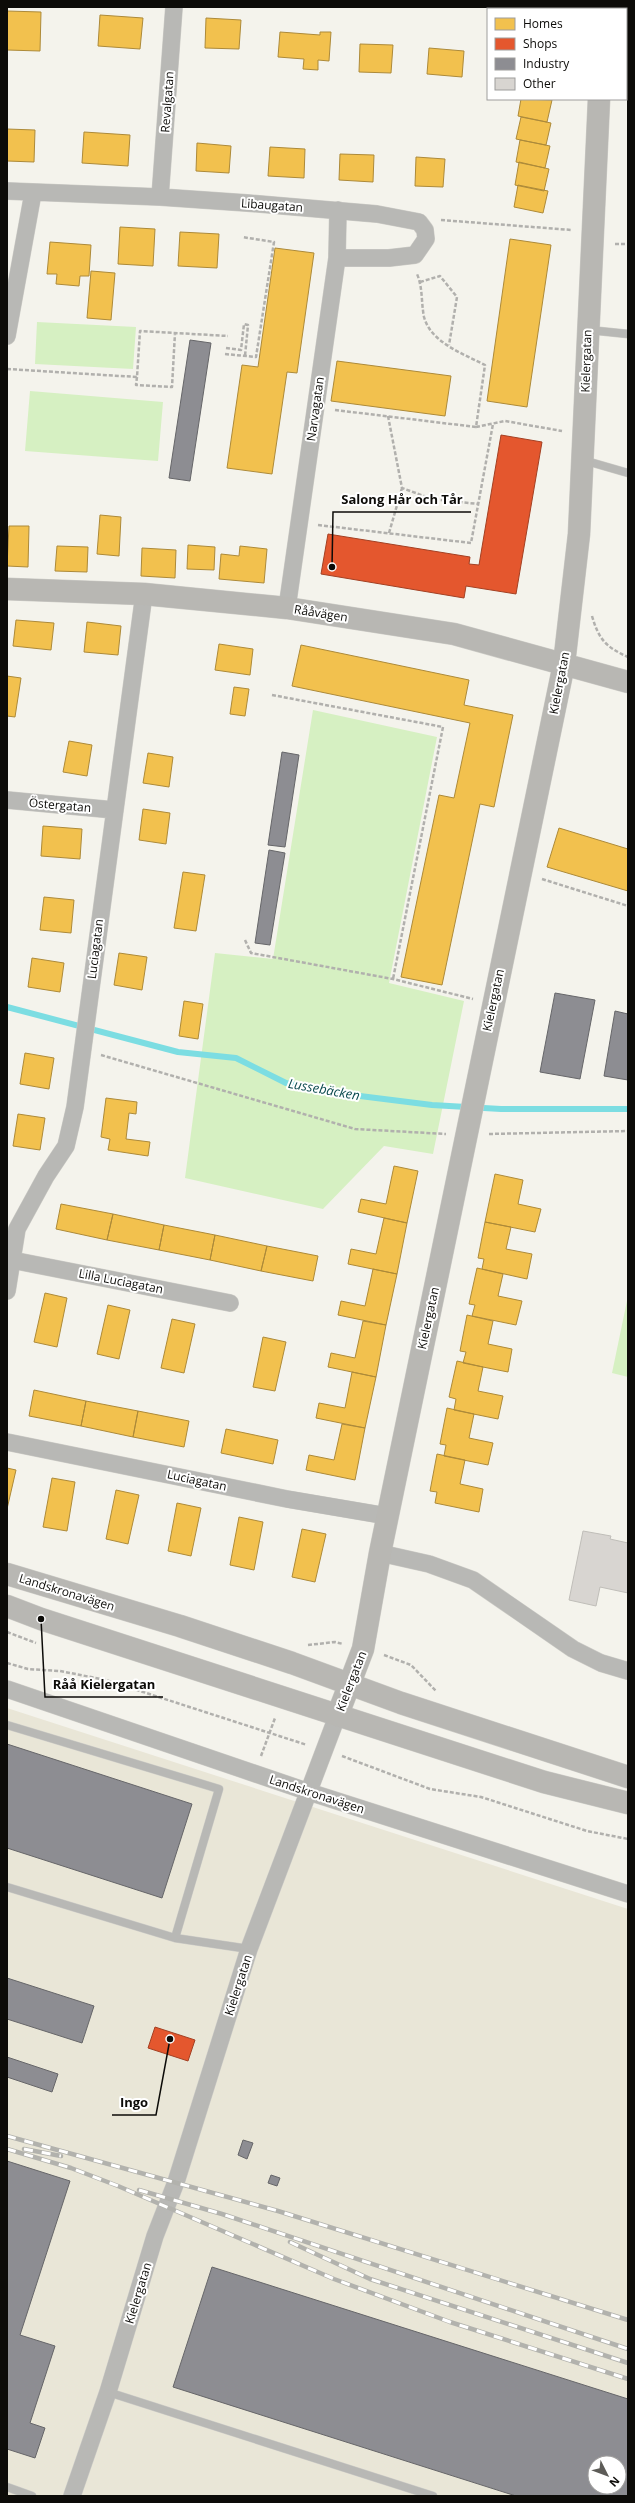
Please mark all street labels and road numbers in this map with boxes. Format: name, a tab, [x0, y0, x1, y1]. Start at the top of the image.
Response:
street label: Revalgatan	[156, 71, 178, 133]
street label: Libaugatan	[240, 194, 304, 216]
street label: Kielergatan	[576, 329, 596, 393]
street label: Narvagatan	[302, 376, 328, 442]
street label: Rååvägen	[293, 600, 349, 626]
street label: Kielergatan	[545, 650, 573, 716]
street label: Östergatan	[28, 794, 92, 816]
street label: Luciagatan	[83, 918, 107, 980]
street label: Kielergatan	[478, 967, 508, 1033]
street label: Lilla Luciagatan	[77, 1264, 165, 1298]
street label: Kielergatan	[413, 1285, 443, 1351]
street label: Luciagatan	[166, 1465, 228, 1495]
street label: Landskronavägen	[17, 1569, 117, 1615]
street label: Kielergatan	[332, 1648, 370, 1714]
street label: Landskronavägen	[267, 1771, 367, 1817]
street label: Kielergatan	[220, 1952, 256, 2018]
street label: Kielergatan	[121, 2260, 155, 2326]

